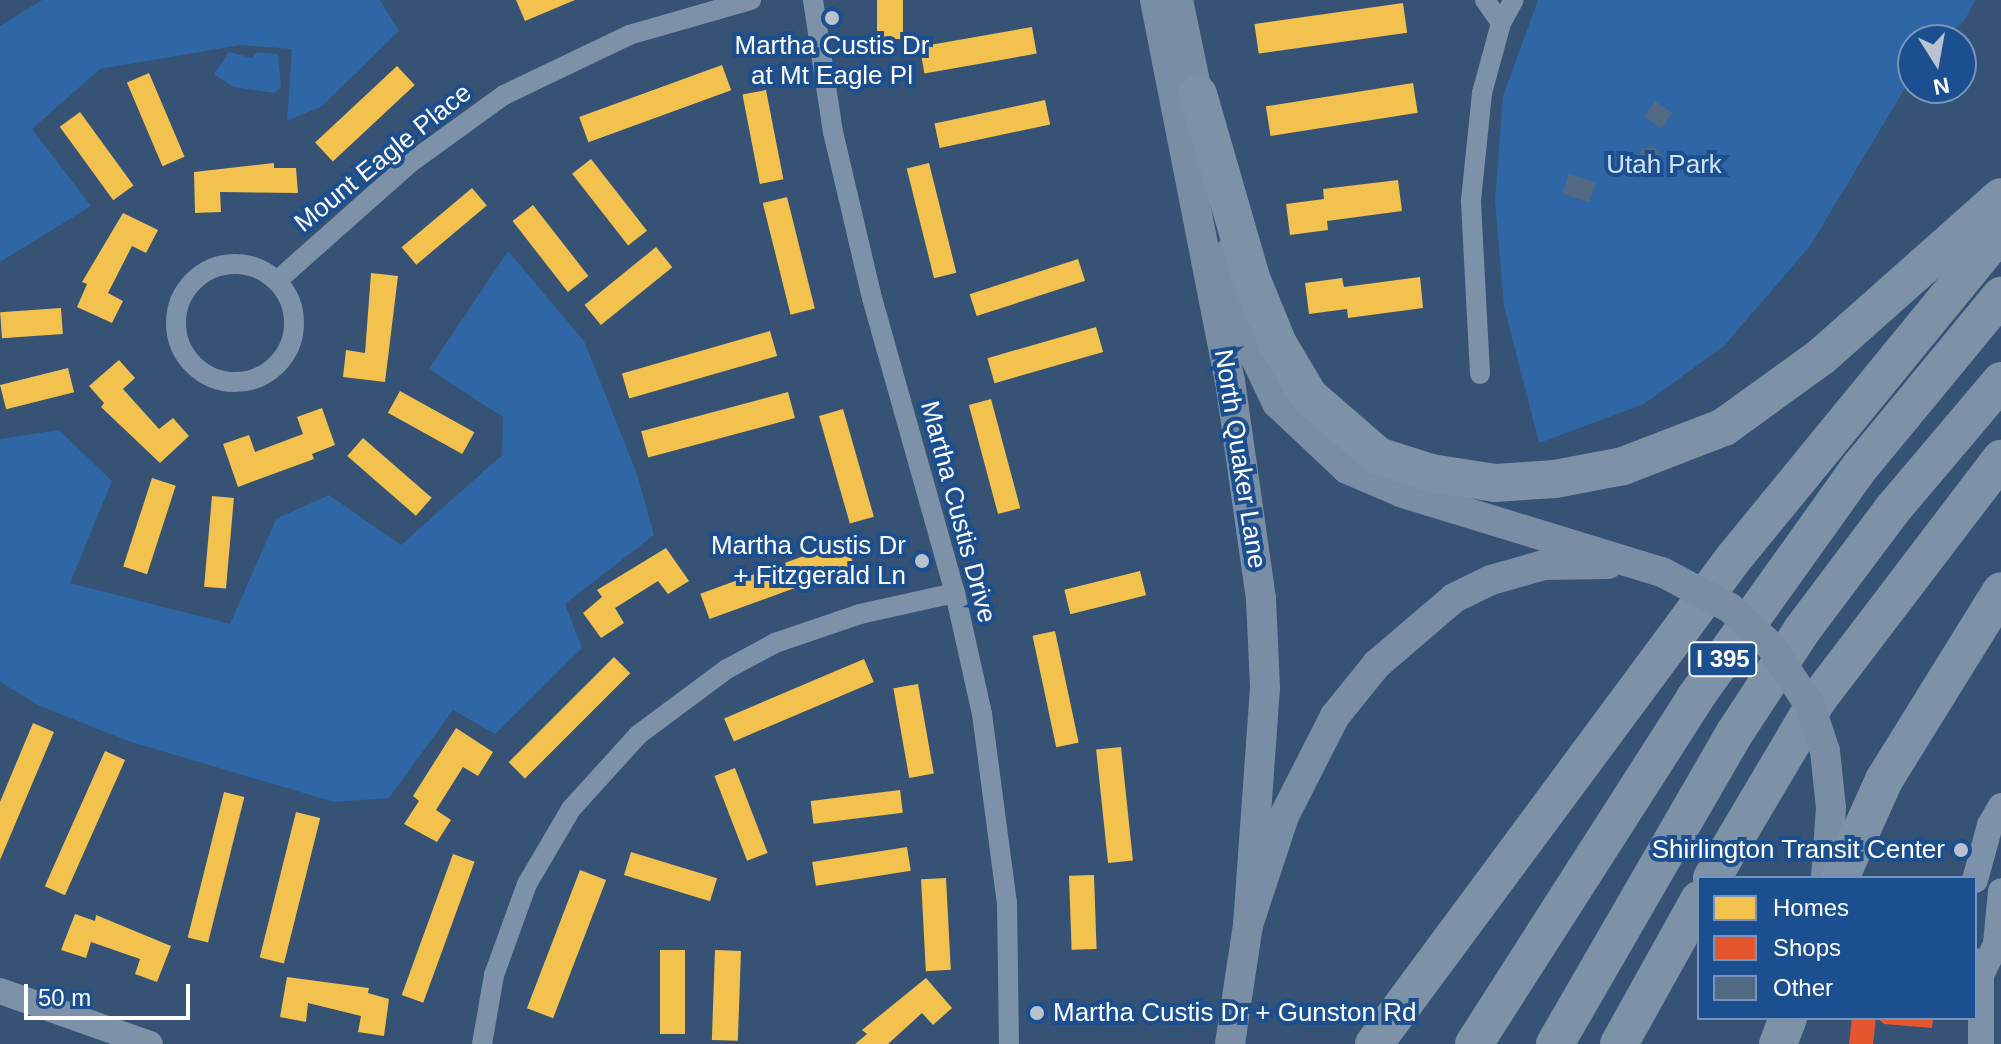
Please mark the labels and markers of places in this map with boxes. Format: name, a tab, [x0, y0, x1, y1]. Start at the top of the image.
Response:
marker: Martha Custis Dr at Mt Eagle Pl	[823, 9, 841, 27]
place label: Martha Custis Dr at Mt Eagle Pl	[734, 30, 930, 92]
place label: Martha Custis Dr + Fitzgerald Ln	[711, 530, 906, 592]
marker: Martha Custis Dr + Fitzgerald Ln	[913, 552, 931, 570]
place label: Shirlington Transit Center	[1651, 834, 1945, 866]
marker: Shirlington Transit Center	[1952, 841, 1970, 859]
place label: Martha Custis Dr + Gunston Rd	[1053, 997, 1416, 1029]
marker: Martha Custis Dr + Gunston Rd	[1028, 1004, 1046, 1022]

